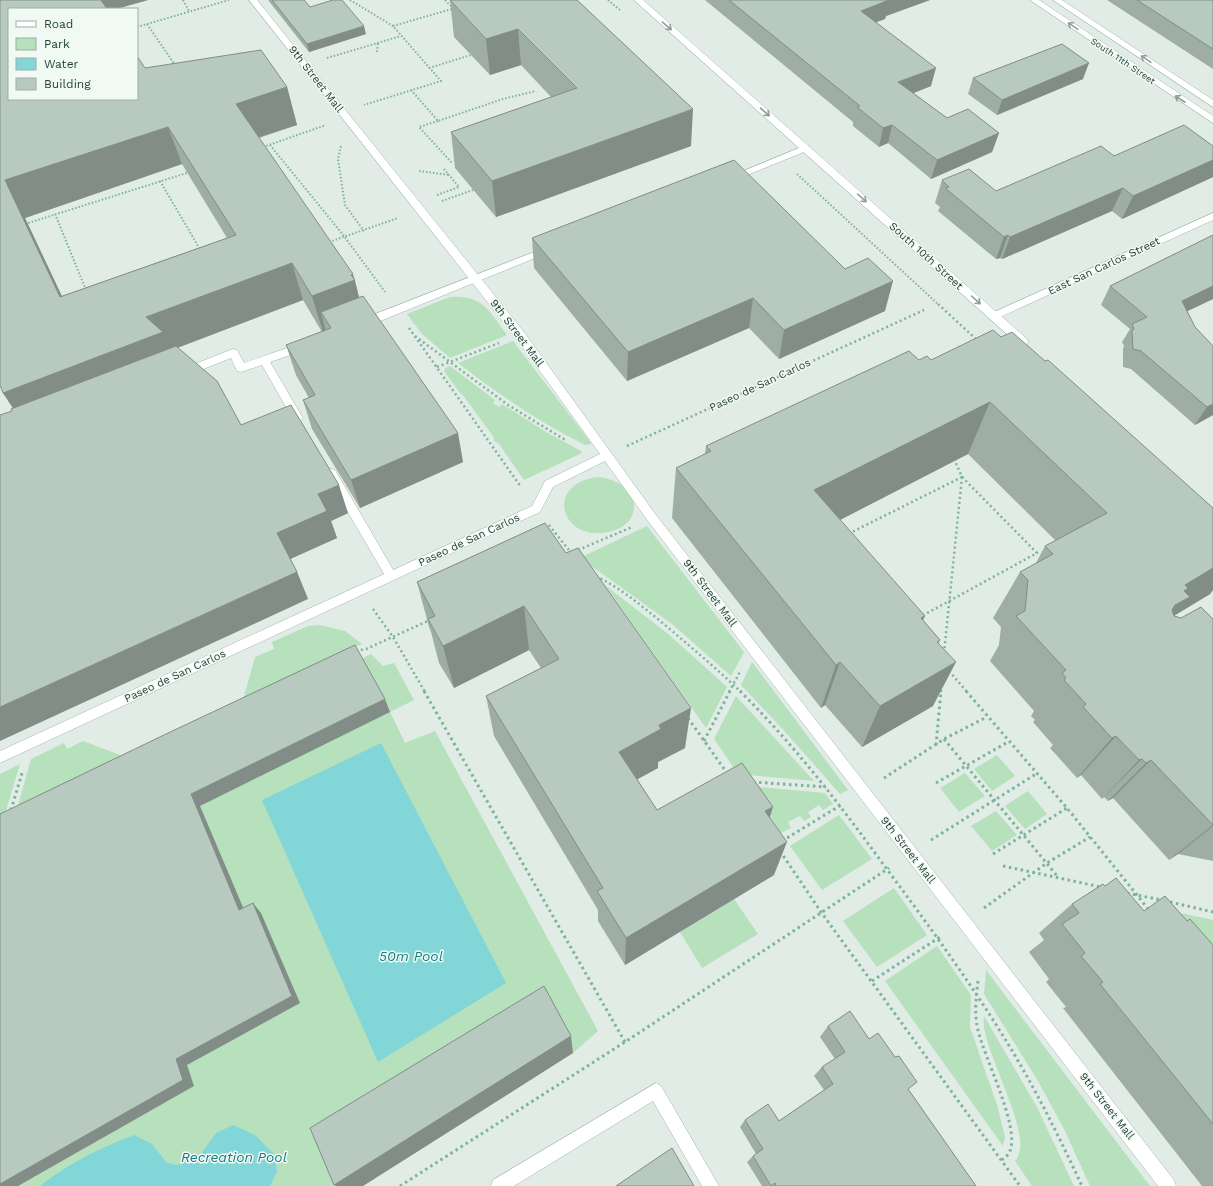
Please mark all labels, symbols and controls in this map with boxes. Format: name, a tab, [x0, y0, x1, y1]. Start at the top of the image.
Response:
legend	[8, 8, 138, 100]
text: Road	[44, 17, 73, 31]
one-way arrow	[662, 22, 672, 31]
one-way arrow	[1068, 22, 1079, 30]
street label: South 11th Street	[1089, 36, 1157, 86]
text: Park	[44, 37, 70, 51]
street label: 9th Street Mall	[286, 43, 346, 115]
one-way arrow	[1140, 55, 1151, 63]
text: Water	[44, 57, 79, 71]
text: Building	[44, 77, 91, 91]
one-way arrow	[1175, 95, 1186, 103]
one-way arrow	[760, 107, 770, 117]
one-way arrow	[857, 194, 867, 203]
street label: South 10th Street	[886, 219, 966, 293]
street label: East San Carlos Street	[1046, 234, 1162, 298]
one-way arrow	[971, 295, 981, 305]
street label: 9th Street Mall	[487, 297, 547, 370]
street label: Paseo de San Carlos	[707, 356, 813, 414]
street label: Paseo de San Carlos	[416, 511, 522, 569]
street label: 9th Street Mall	[680, 557, 740, 630]
street label: Paseo de San Carlos	[122, 647, 228, 705]
street label: 9th Street Mall	[878, 814, 938, 886]
water label: 50m Pool	[379, 948, 443, 964]
street label: 9th Street Mall	[1077, 1070, 1137, 1142]
water label: Recreation Pool	[181, 1149, 287, 1165]

